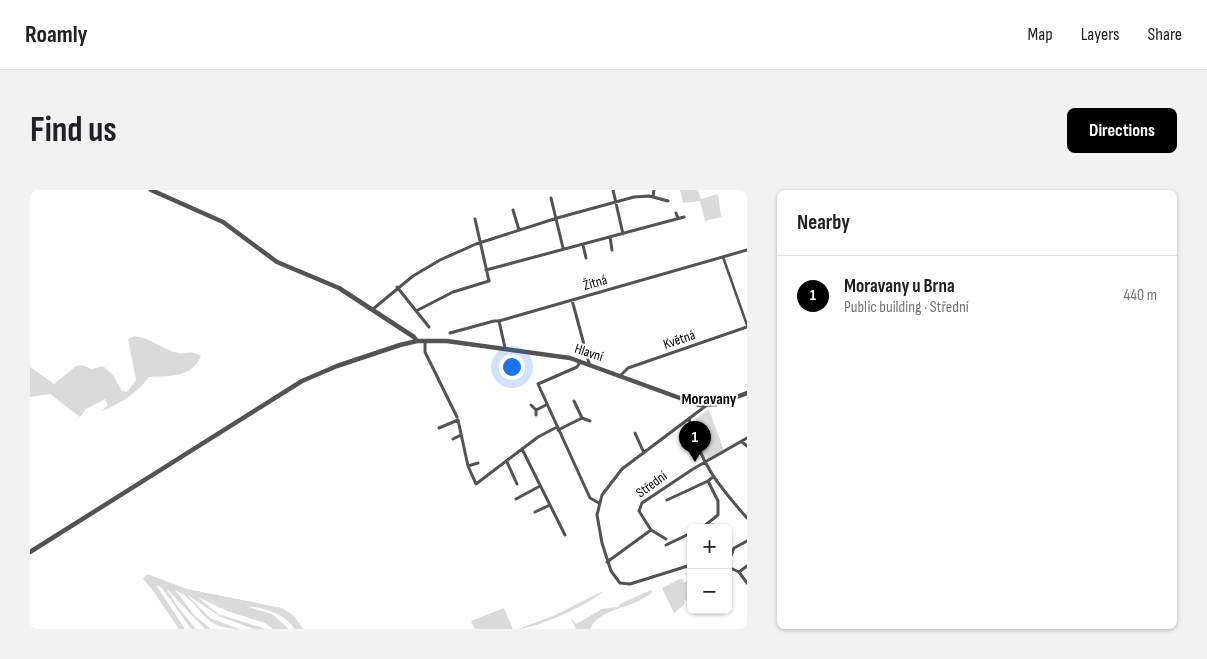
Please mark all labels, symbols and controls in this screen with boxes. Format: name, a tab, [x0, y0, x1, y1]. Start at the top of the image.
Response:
text: Roamly	[25, 20, 88, 49]
text: Map	[1028, 24, 1053, 45]
text: Layers	[1081, 24, 1120, 45]
text: Share	[1148, 24, 1182, 45]
button: Directions	[1067, 108, 1177, 153]
text: Find us	[30, 109, 117, 152]
text: Nearby	[797, 210, 850, 235]
street label: Žitná	[581, 271, 609, 294]
text: Moravany u Brna	[844, 275, 955, 298]
text: 1	[810, 286, 816, 305]
text: 440 m	[1124, 286, 1157, 305]
text: Public building · Střední	[844, 298, 969, 317]
street label: Květná	[661, 326, 697, 353]
street label: Hlavní	[572, 340, 606, 365]
your location	[499, 354, 525, 380]
district label: Moravany	[682, 390, 737, 409]
pin: 1	[679, 421, 711, 462]
street label: Střední	[632, 467, 670, 501]
map controls	[687, 524, 732, 614]
button: +	[687, 524, 732, 569]
button: −	[687, 569, 732, 614]

